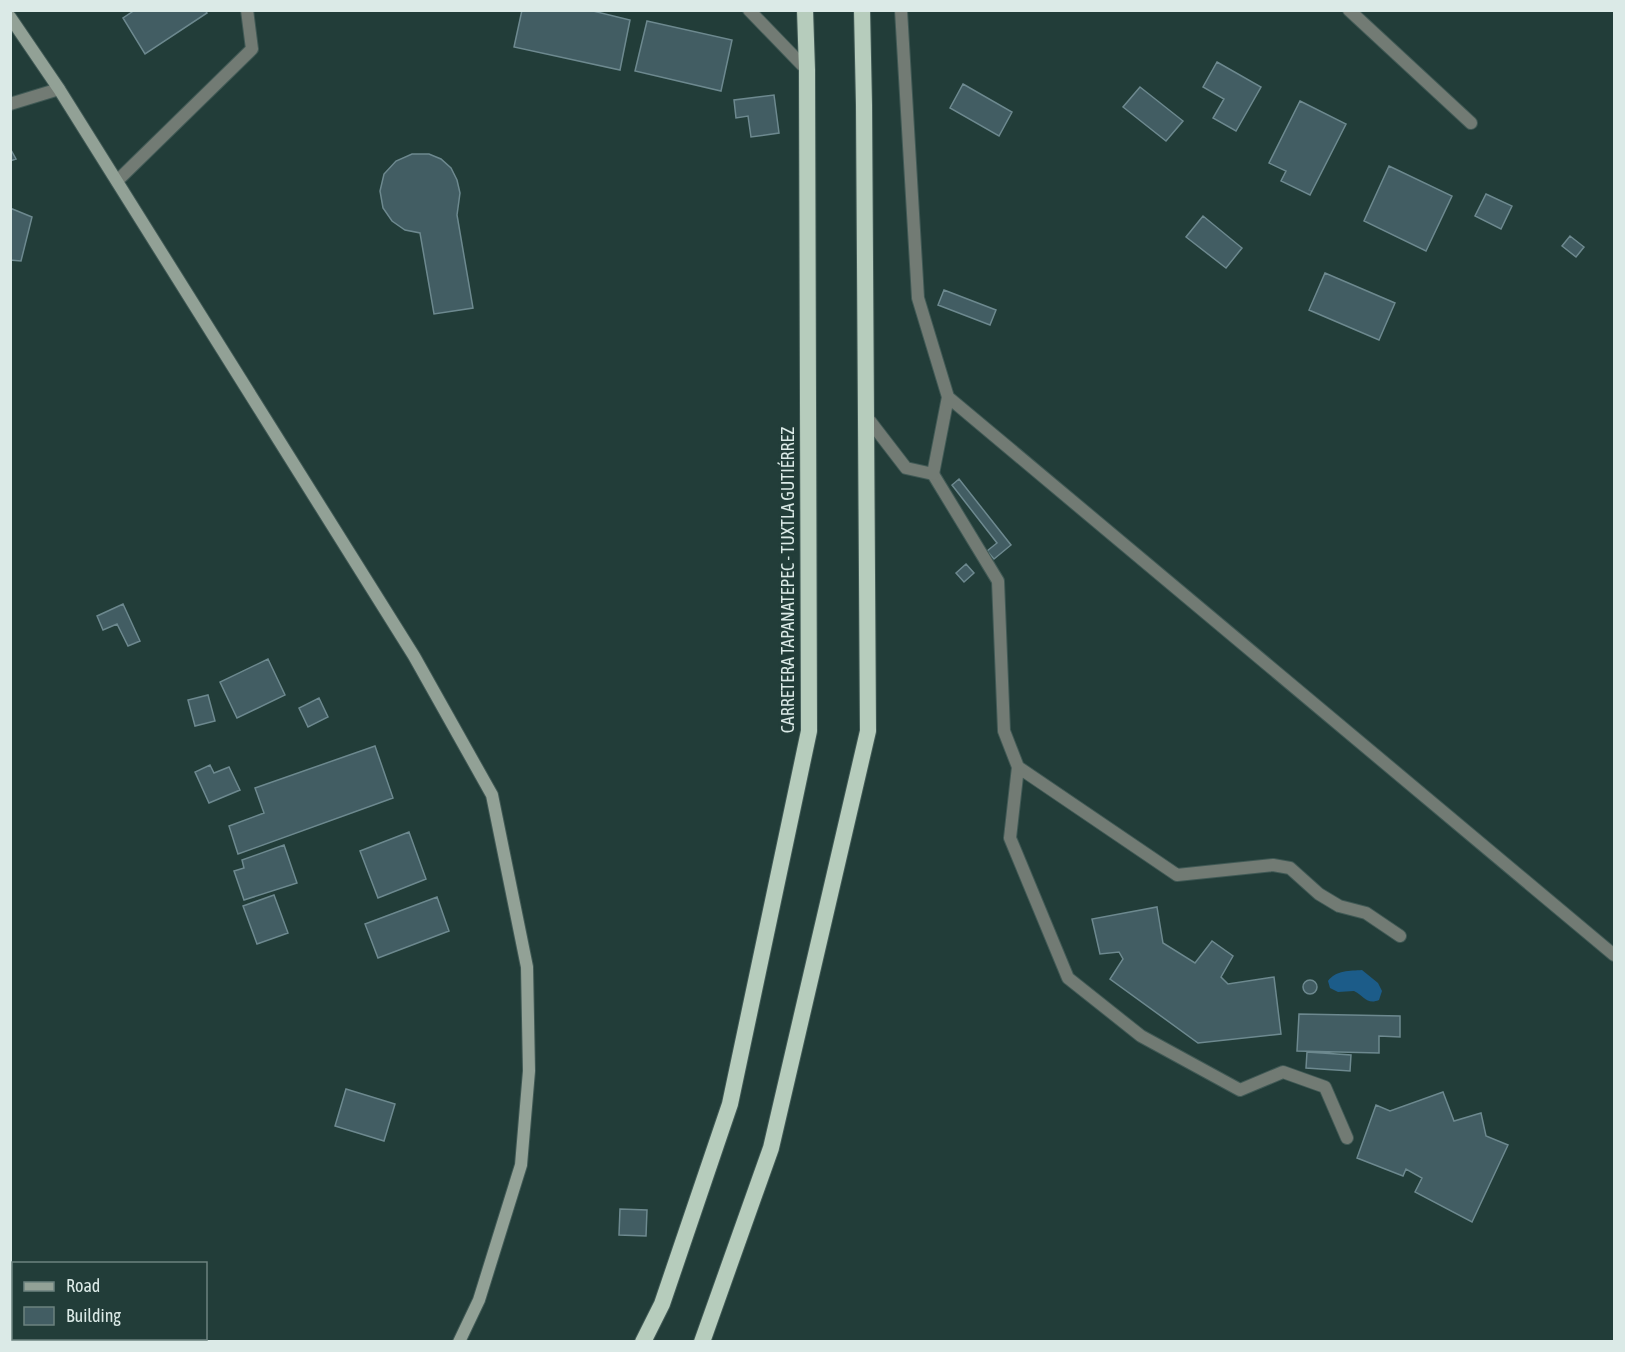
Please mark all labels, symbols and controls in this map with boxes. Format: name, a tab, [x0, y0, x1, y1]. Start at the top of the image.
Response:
street label: CARRETERA TAPANATEPEC - TUXTLA GUTIÉRREZ	[777, 427, 798, 733]
legend	[12, 1262, 207, 1340]
text: Road	[66, 1275, 100, 1296]
text: Building	[66, 1305, 121, 1326]

